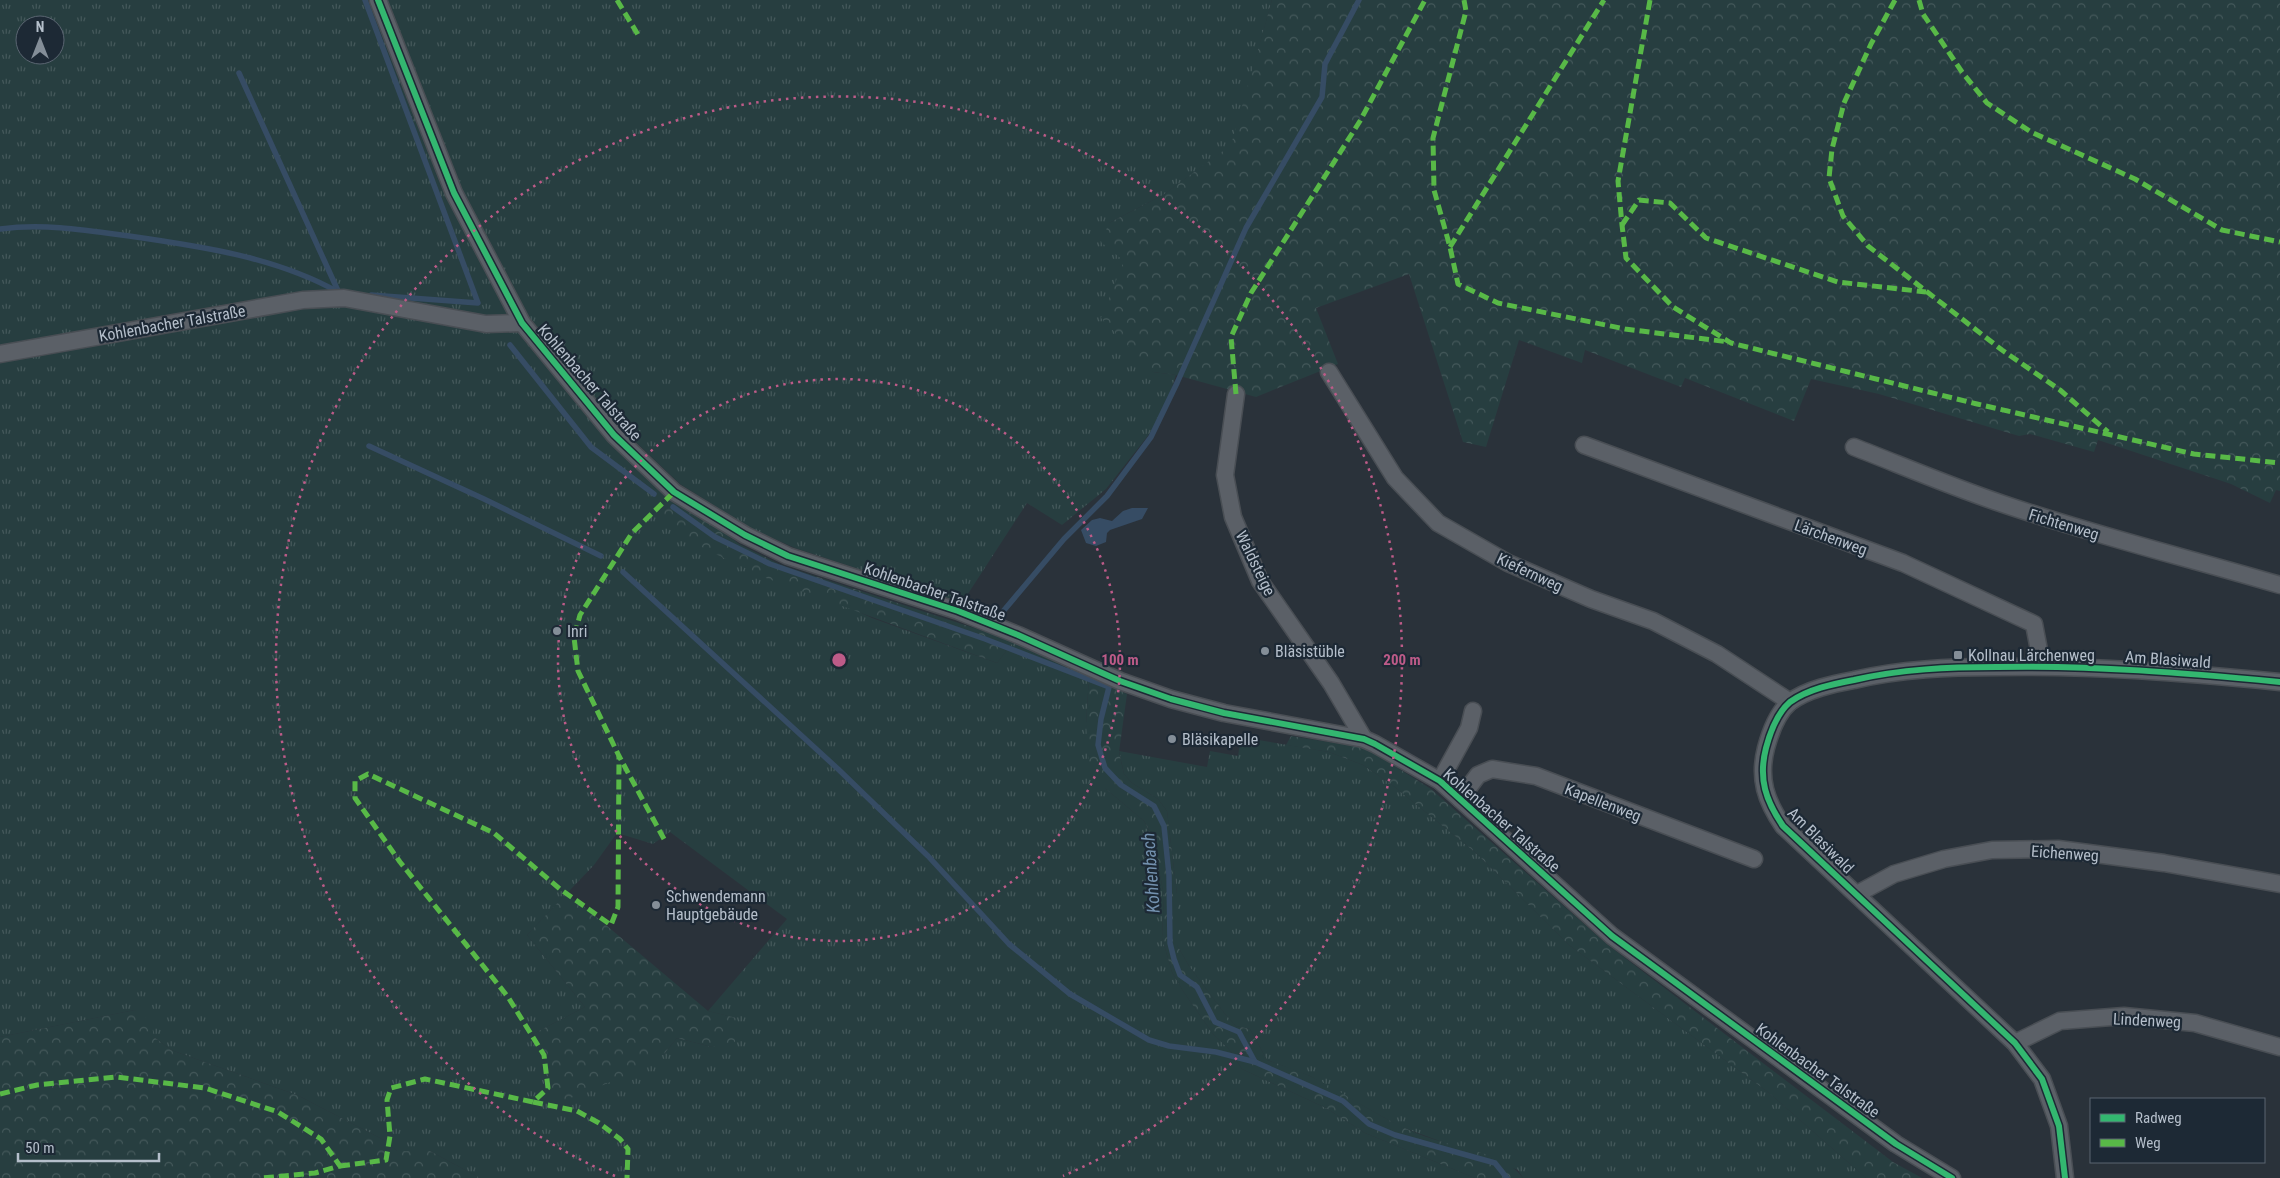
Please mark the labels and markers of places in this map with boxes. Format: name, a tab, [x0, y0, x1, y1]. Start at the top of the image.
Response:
place label: Inri	[567, 622, 587, 641]
marker: Inri	[551, 625, 563, 637]
place label: Bläsistüble	[1275, 642, 1345, 661]
marker: Bläsistüble	[1259, 645, 1271, 657]
place label: Kollnau Lärchenweg	[1968, 646, 2095, 665]
marker: Kollnau Lärchenweg	[1952, 649, 1964, 661]
centre of rings	[830, 651, 848, 669]
place label: Bläsikapelle	[1182, 730, 1258, 749]
marker: Bläsikapelle	[1166, 733, 1178, 745]
place label: Schwendemann Hauptgebäude	[666, 887, 766, 924]
marker: Schwendemann Hauptgebäude	[650, 899, 662, 911]

